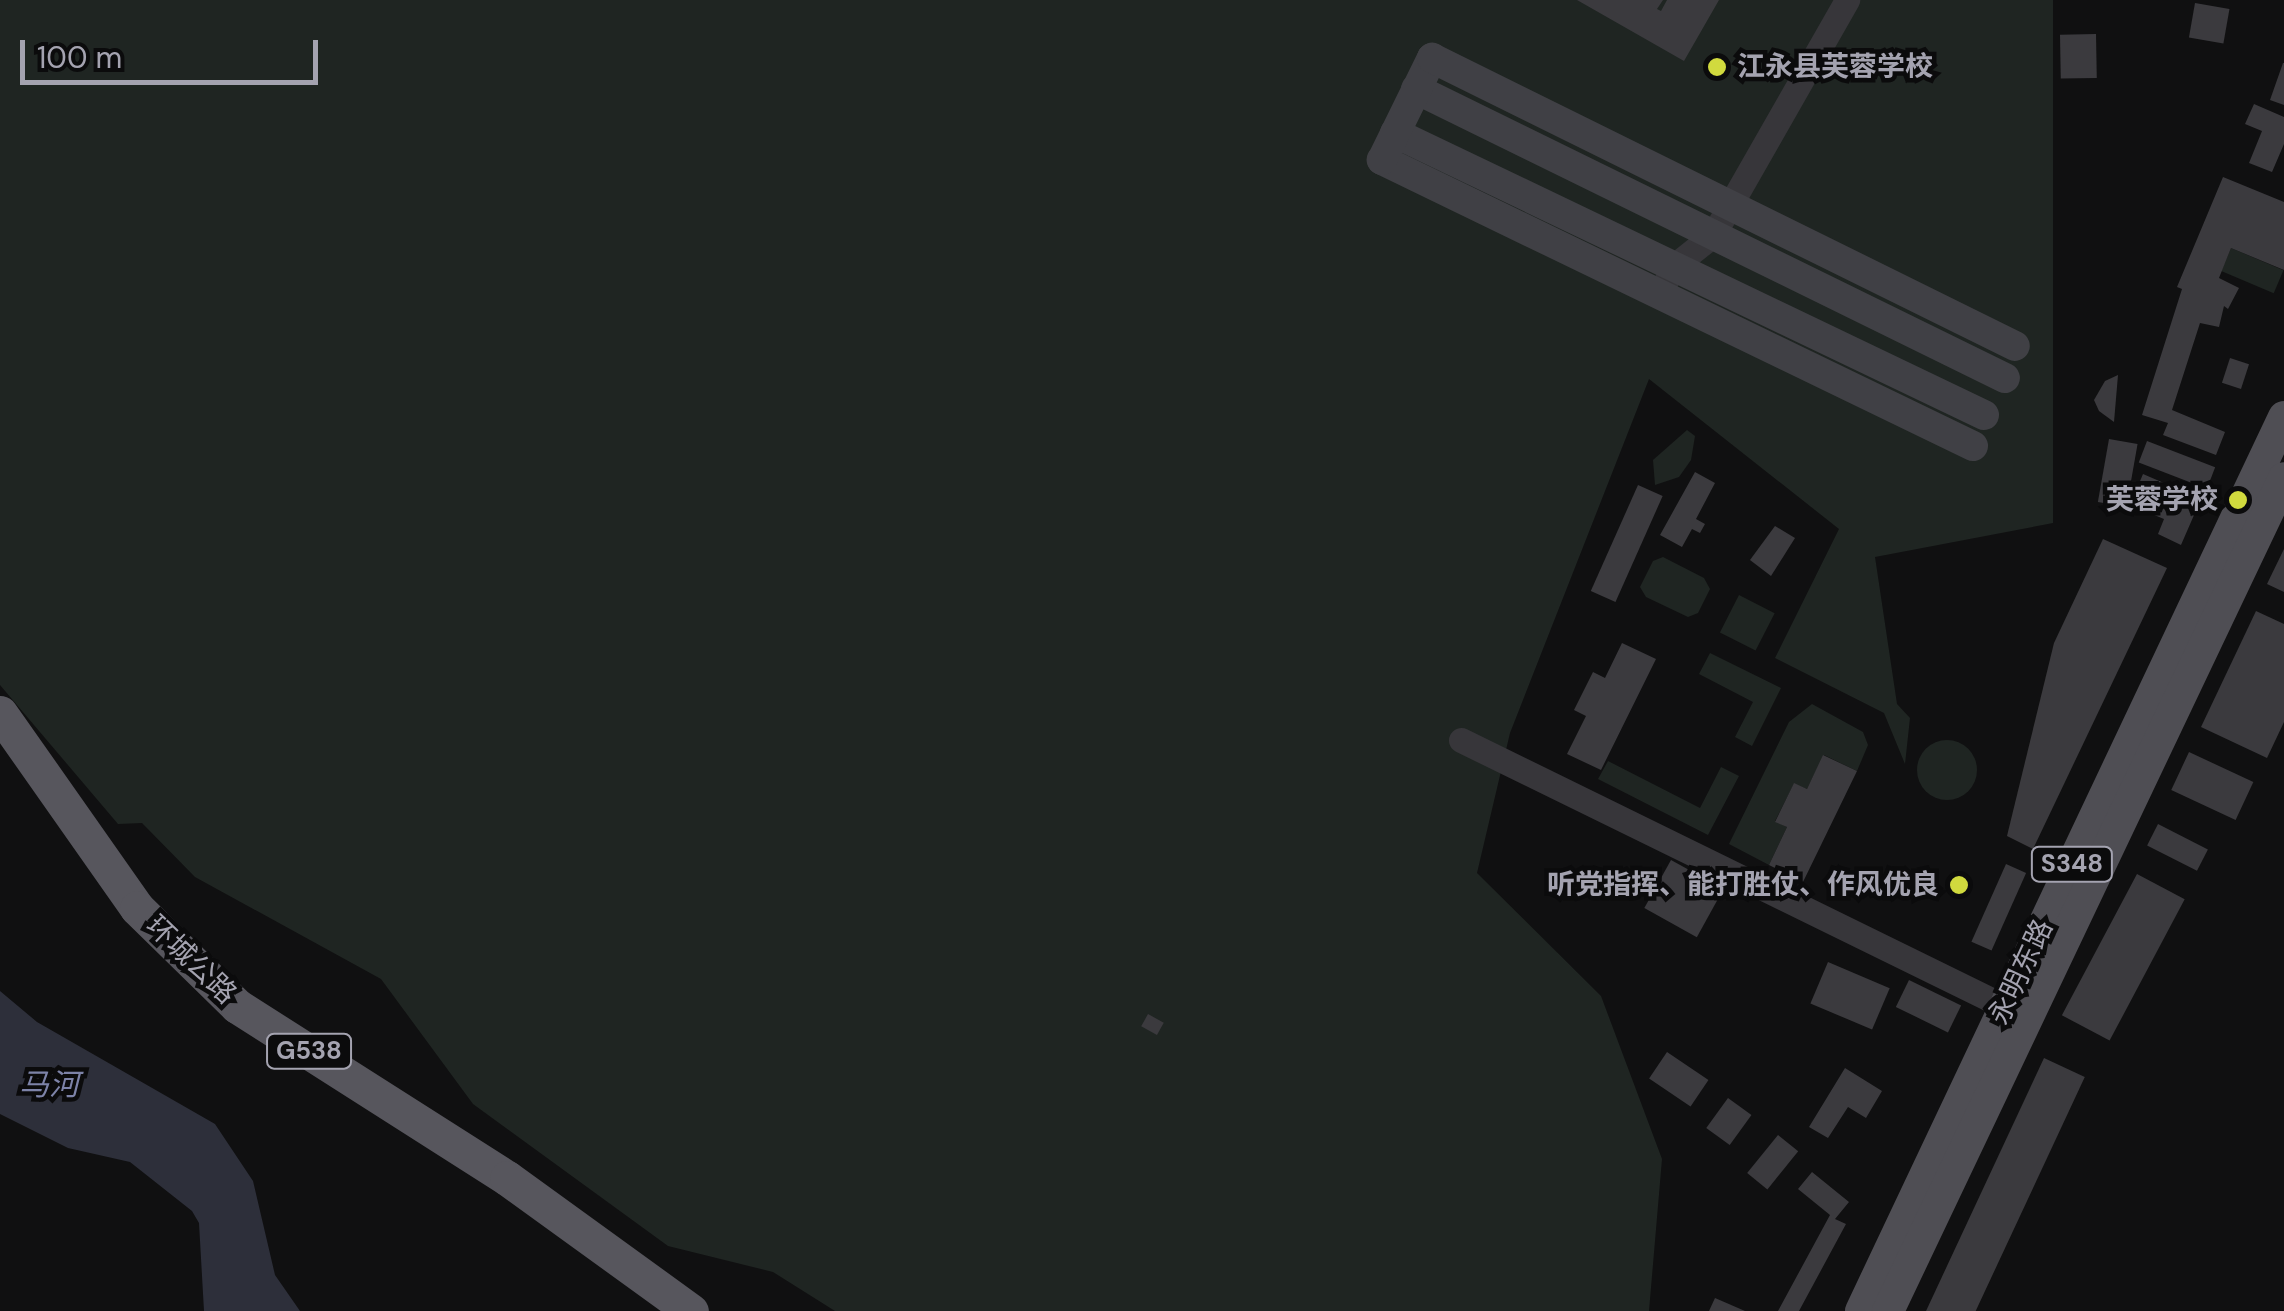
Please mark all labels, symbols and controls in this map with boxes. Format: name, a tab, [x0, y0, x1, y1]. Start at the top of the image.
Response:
scale bar	[25, 20, 322, 82]
text: 100 m	[37, 38, 122, 77]
place label: 江永县芙蓉学校	[1737, 50, 1933, 84]
marker: 江永县芙蓉学校	[1706, 56, 1728, 78]
place label: 芙蓉学校	[2106, 483, 2218, 517]
marker: 芙蓉学校	[2227, 489, 2249, 511]
road number: S348	[2030, 844, 2114, 884]
place label: 听党指挥、能打胜仗、作风优良	[1547, 868, 1939, 902]
marker: 听党指挥、能打胜仗、作风优良	[1948, 874, 1970, 896]
street label: 环城公路	[139, 909, 243, 1011]
street label: 永明东路	[1982, 914, 2060, 1030]
road number: G538	[264, 1031, 354, 1071]
water label: 马河	[19, 1067, 79, 1103]

